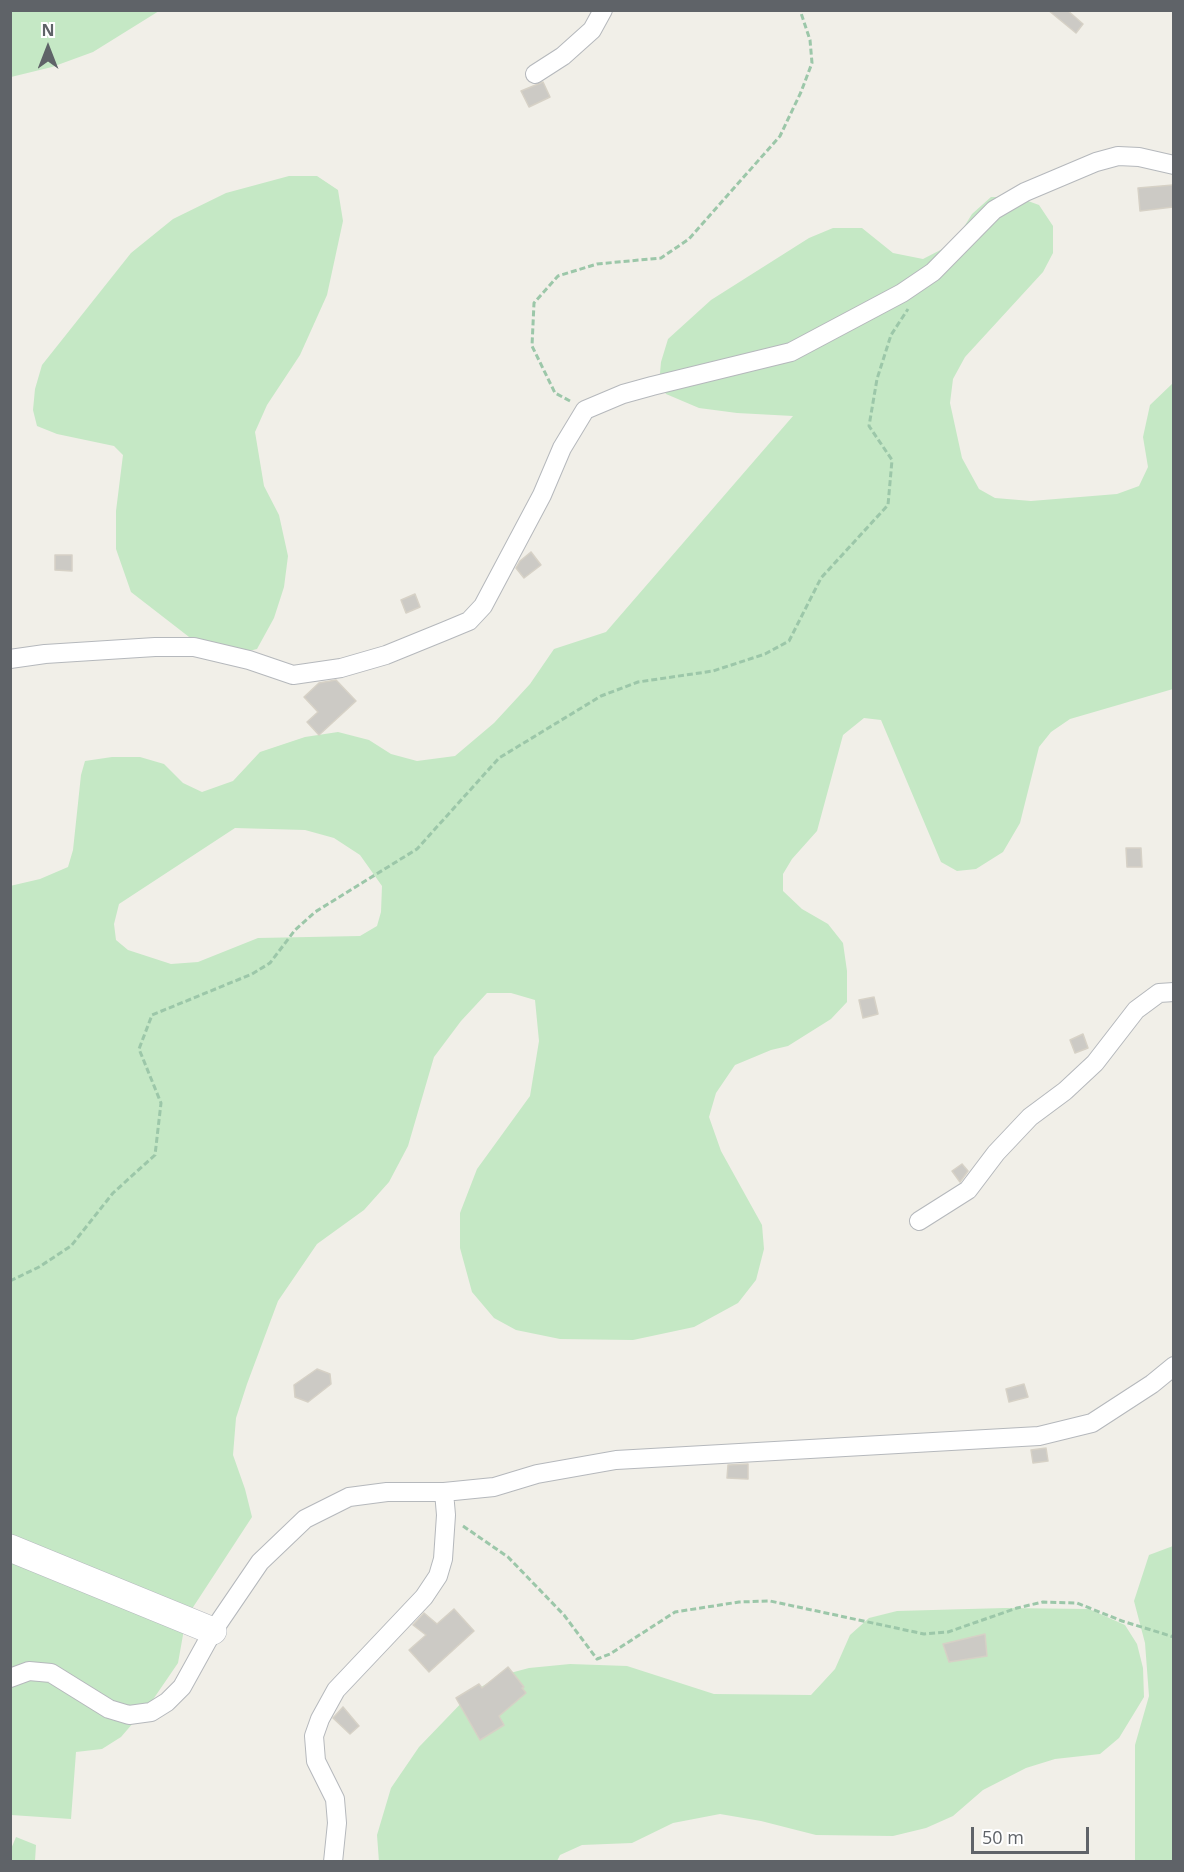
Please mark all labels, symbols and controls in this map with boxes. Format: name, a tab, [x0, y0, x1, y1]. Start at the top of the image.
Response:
north arrow	[18, 18, 78, 78]
text: N	[41, 19, 55, 41]
scale bar	[974, 1815, 1092, 1853]
text: 50 m	[982, 1825, 1024, 1849]

